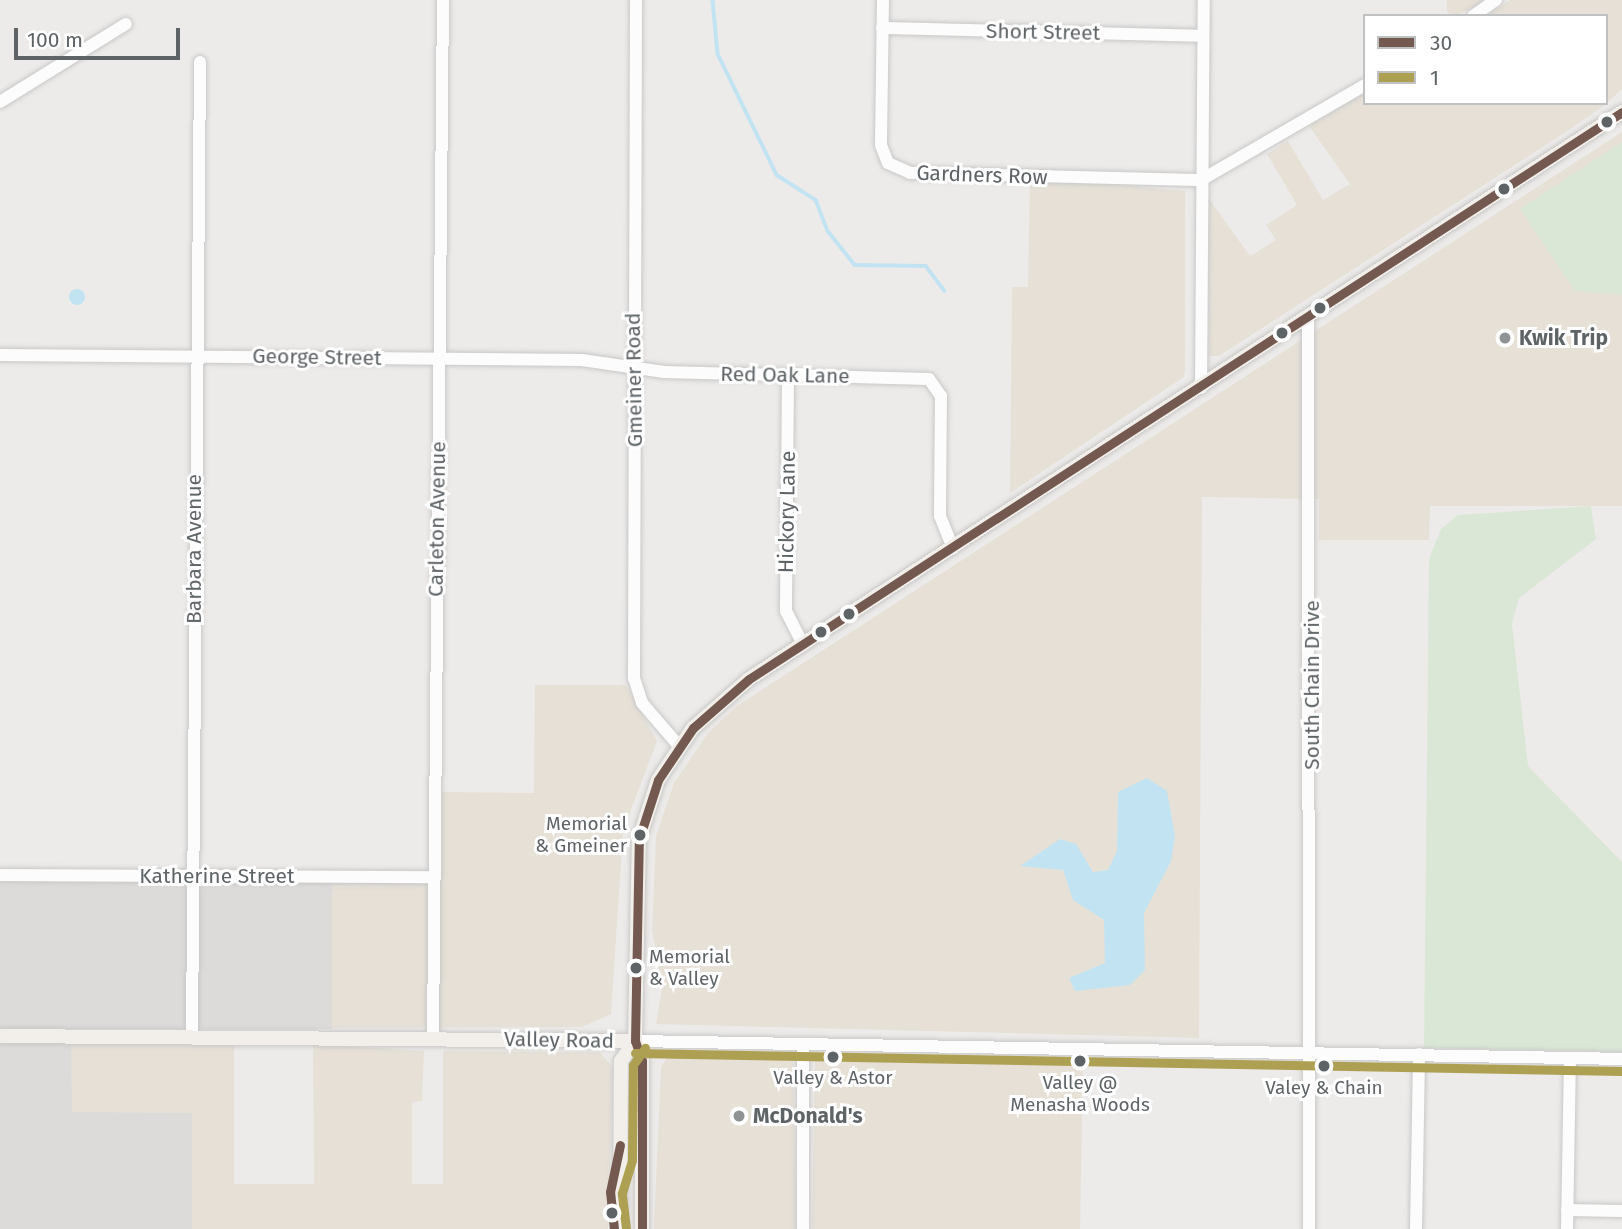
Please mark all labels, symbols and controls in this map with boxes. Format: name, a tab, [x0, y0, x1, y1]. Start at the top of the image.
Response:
scale bar	[18, 14, 184, 58]
legend	[1363, 14, 1608, 105]
street label: Short Street	[986, 18, 1100, 46]
text: 100 m	[27, 27, 83, 53]
text: 30	[1430, 30, 1452, 56]
text: 1	[1430, 65, 1439, 91]
unlabelled marker	[1600, 115, 1614, 129]
street label: Gardners Row	[916, 160, 1048, 190]
unlabelled marker	[1497, 182, 1511, 196]
unlabelled marker	[1313, 301, 1327, 315]
street label: Gmeiner Road	[620, 313, 648, 447]
place label: Kwik Trip	[1519, 325, 1608, 351]
unlabelled marker	[1275, 326, 1289, 340]
marker: Kwik Trip	[1497, 330, 1513, 346]
street label: George Street	[252, 343, 382, 371]
street label: Red Oak Lane	[720, 361, 850, 389]
street label: Carleton Avenue	[423, 441, 451, 597]
street label: Hickory Lane	[773, 451, 801, 573]
street label: Barbara Avenue	[181, 474, 207, 624]
street label: South Chain Drive	[1299, 600, 1325, 770]
unlabelled marker	[842, 607, 856, 621]
unlabelled marker	[814, 625, 828, 639]
place label: Memorial & Gmeiner	[535, 813, 627, 857]
marker: Memorial & Gmeiner	[633, 828, 647, 842]
street label: Katherine Street	[139, 863, 295, 889]
place label: Memorial & Valley	[649, 946, 730, 990]
marker: Memorial & Valley	[629, 961, 643, 975]
street label: Valley Road	[504, 1026, 614, 1054]
marker: Valley & Astor	[826, 1050, 840, 1064]
marker: Valley @ Menasha Woods	[1073, 1054, 1087, 1068]
marker: Valey & Chain	[1317, 1059, 1331, 1073]
place label: Valley & Astor	[773, 1067, 893, 1089]
place label: Valley @ Menasha Woods	[1010, 1072, 1150, 1116]
place label: Valey & Chain	[1265, 1077, 1383, 1099]
place label: McDonald's	[753, 1103, 863, 1129]
marker: McDonald's	[731, 1108, 747, 1124]
unlabelled marker	[605, 1206, 619, 1220]

